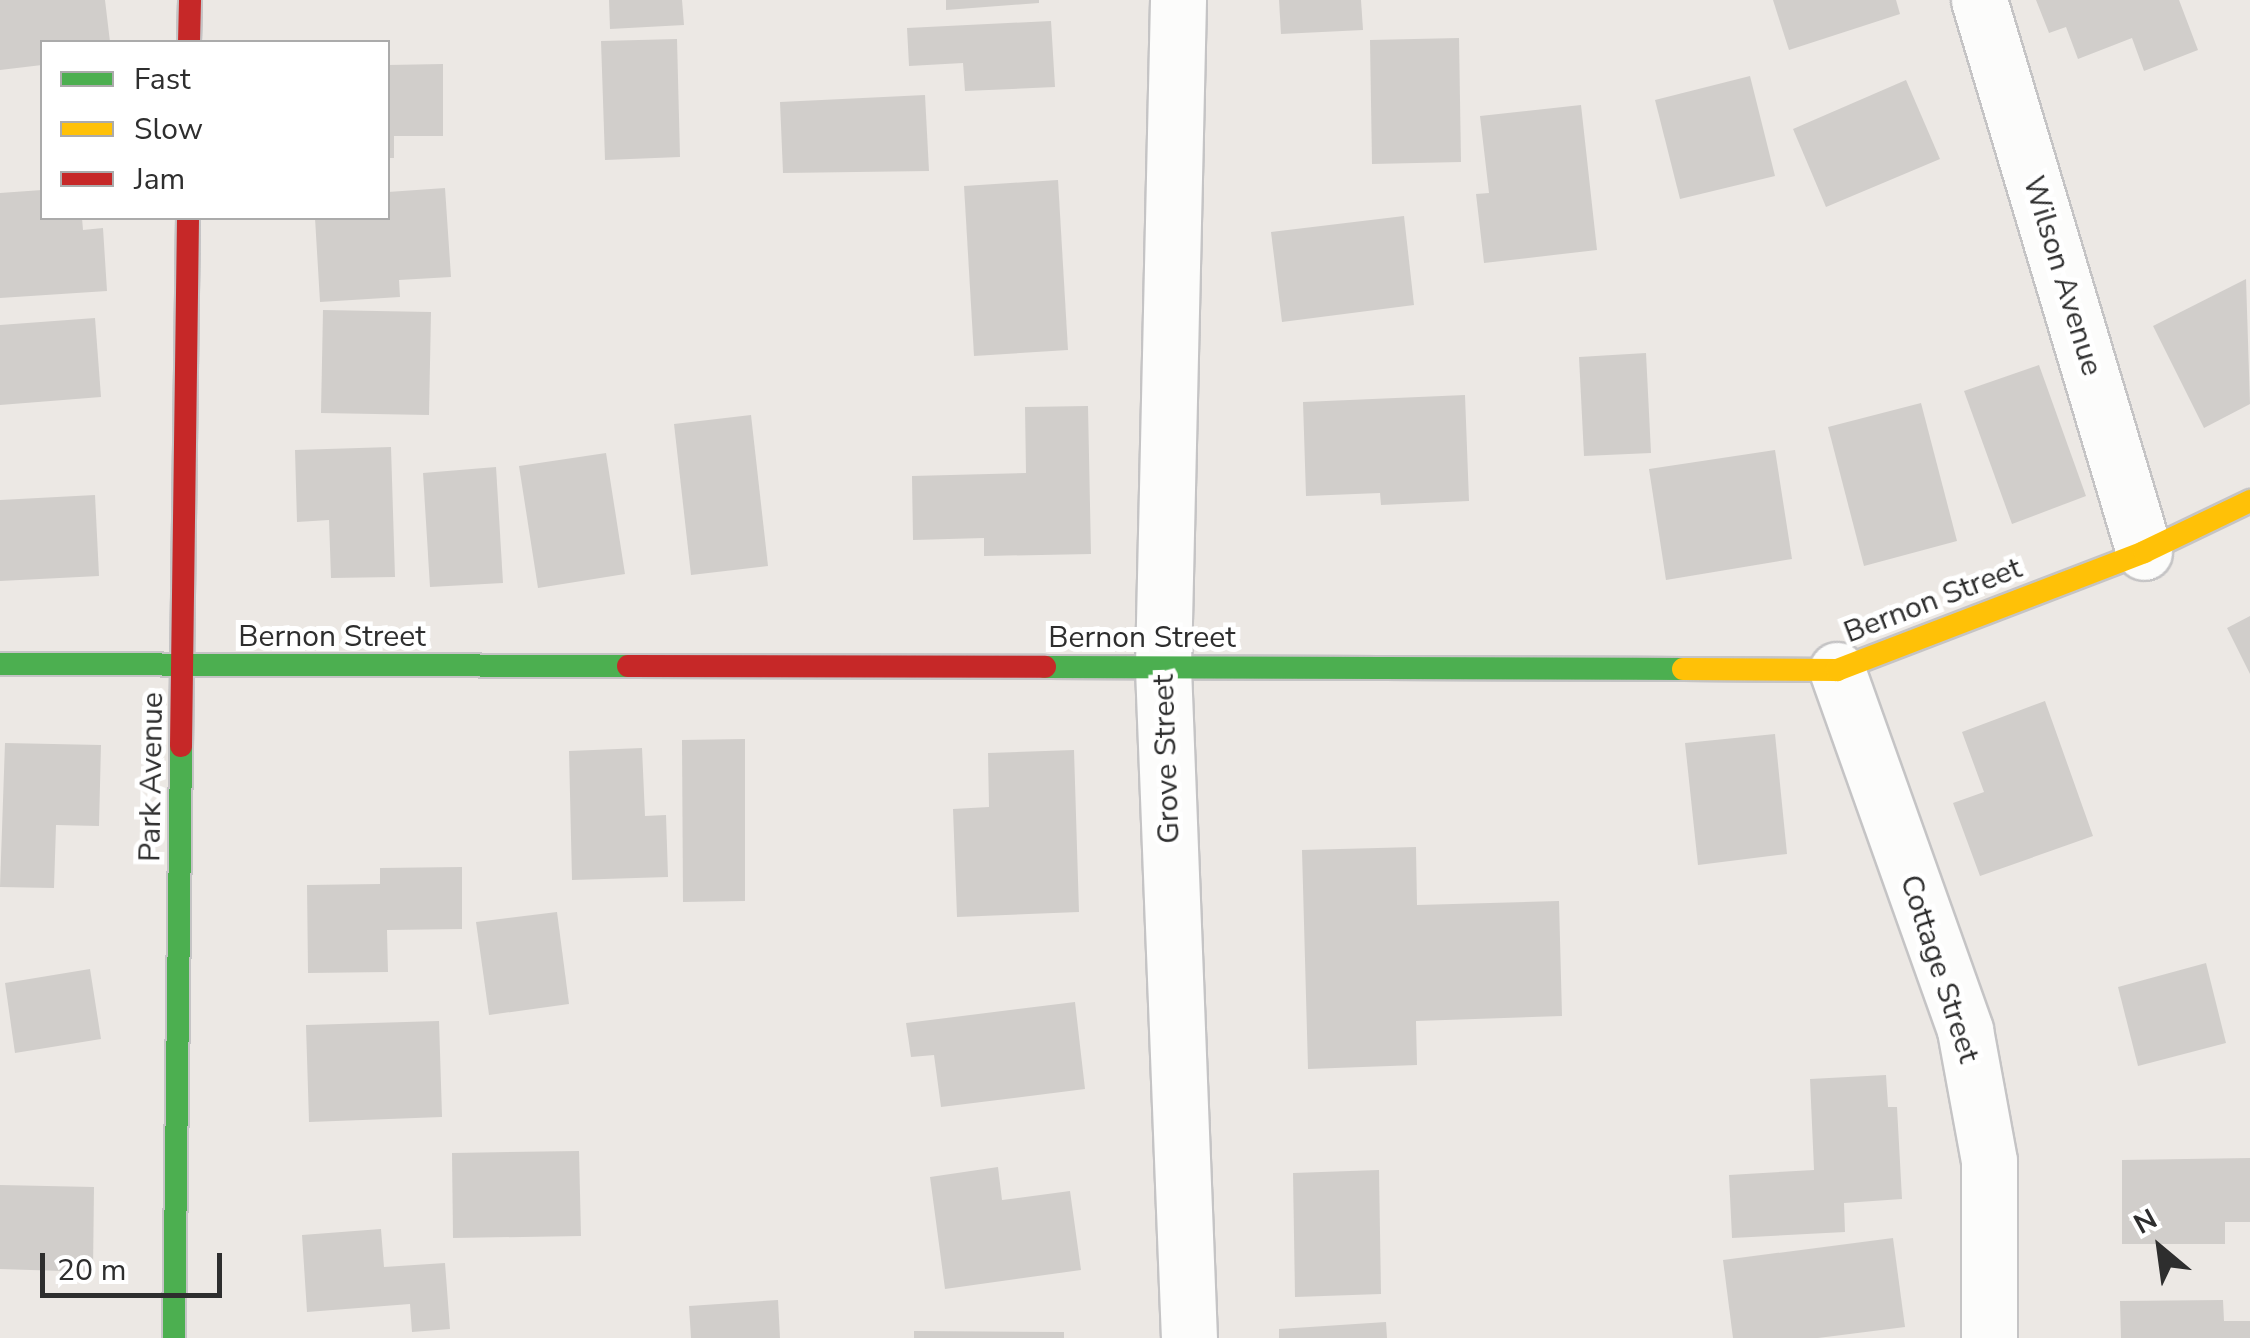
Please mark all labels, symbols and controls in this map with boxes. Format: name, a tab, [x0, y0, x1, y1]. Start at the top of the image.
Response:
legend	[40, 40, 390, 220]
text: Fast	[134, 59, 191, 100]
text: Slow	[134, 109, 203, 150]
text: Jam	[134, 159, 185, 200]
street label: Wilson Avenue	[2015, 172, 2109, 380]
street label: Bernon Street	[1839, 551, 2027, 651]
street label: Bernon Street	[238, 619, 426, 655]
street label: Bernon Street	[1048, 620, 1236, 656]
street label: Grove Street	[1146, 674, 1188, 844]
street label: Park Avenue	[133, 692, 171, 862]
street label: Cottage Street	[1892, 871, 1986, 1067]
north arrow	[2110, 1198, 2210, 1298]
text: N	[2127, 1200, 2164, 1243]
scale bar	[45, 1233, 228, 1295]
text: 20 m	[57, 1250, 126, 1291]

